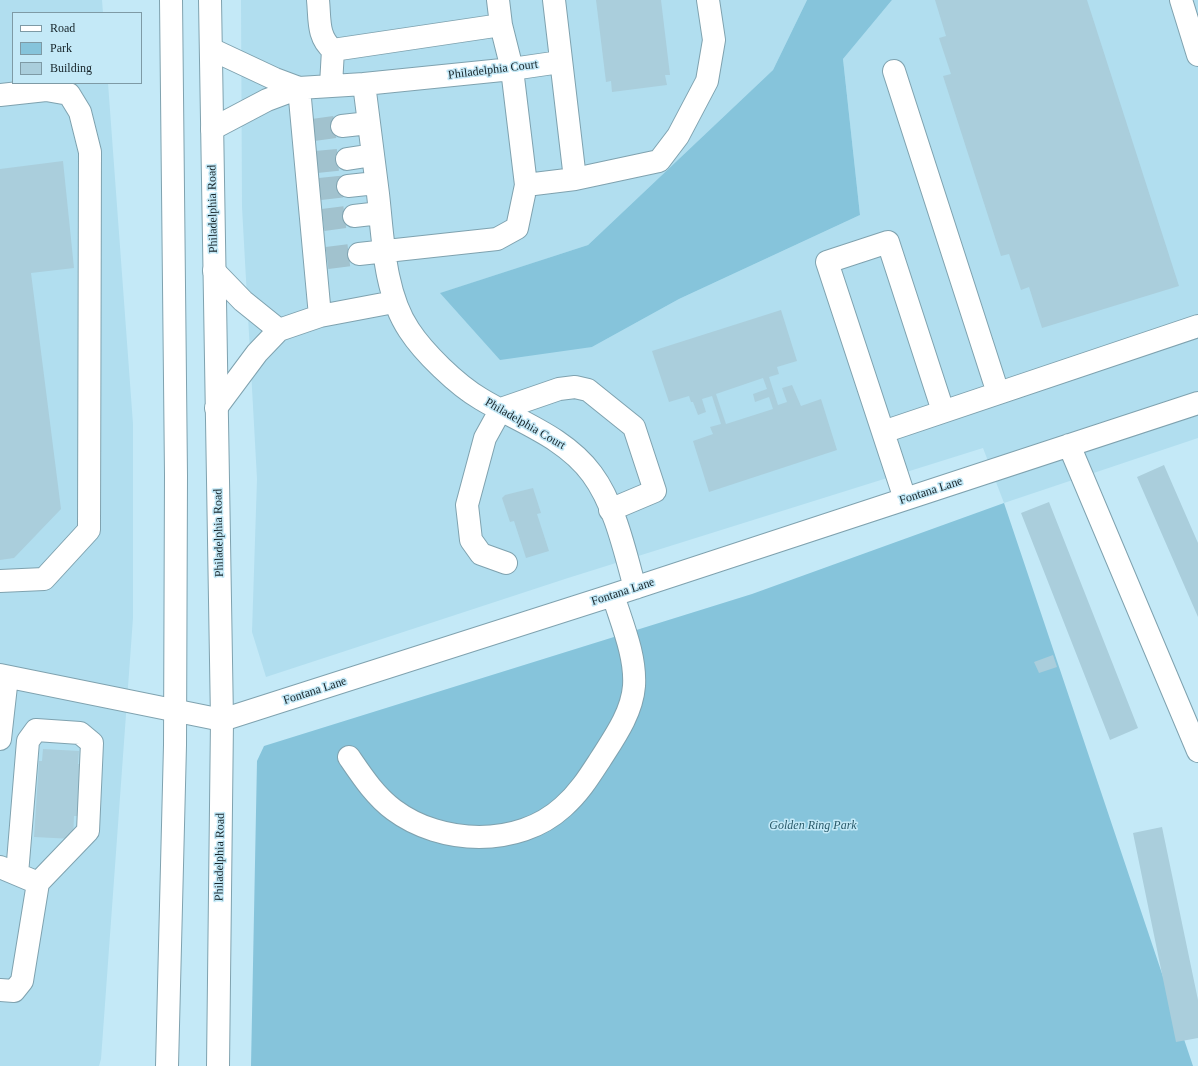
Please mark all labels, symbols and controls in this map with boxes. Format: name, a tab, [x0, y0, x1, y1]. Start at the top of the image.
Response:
legend	[12, 12, 142, 84]
text: Road	[50, 21, 75, 35]
text: Park	[50, 41, 72, 55]
street label: Philadelphia Court	[447, 57, 539, 83]
text: Building	[50, 61, 92, 75]
street label: Philadelphia Road	[205, 165, 221, 253]
street label: Philadelphia Court	[482, 395, 568, 453]
street label: Fontana Lane	[898, 474, 964, 508]
street label: Philadelphia Road	[211, 489, 227, 577]
street label: Fontana Lane	[590, 575, 656, 609]
street label: Fontana Lane	[282, 674, 348, 708]
street label: Philadelphia Road	[212, 813, 228, 901]
park label: Golden Ring Park	[769, 819, 857, 833]

